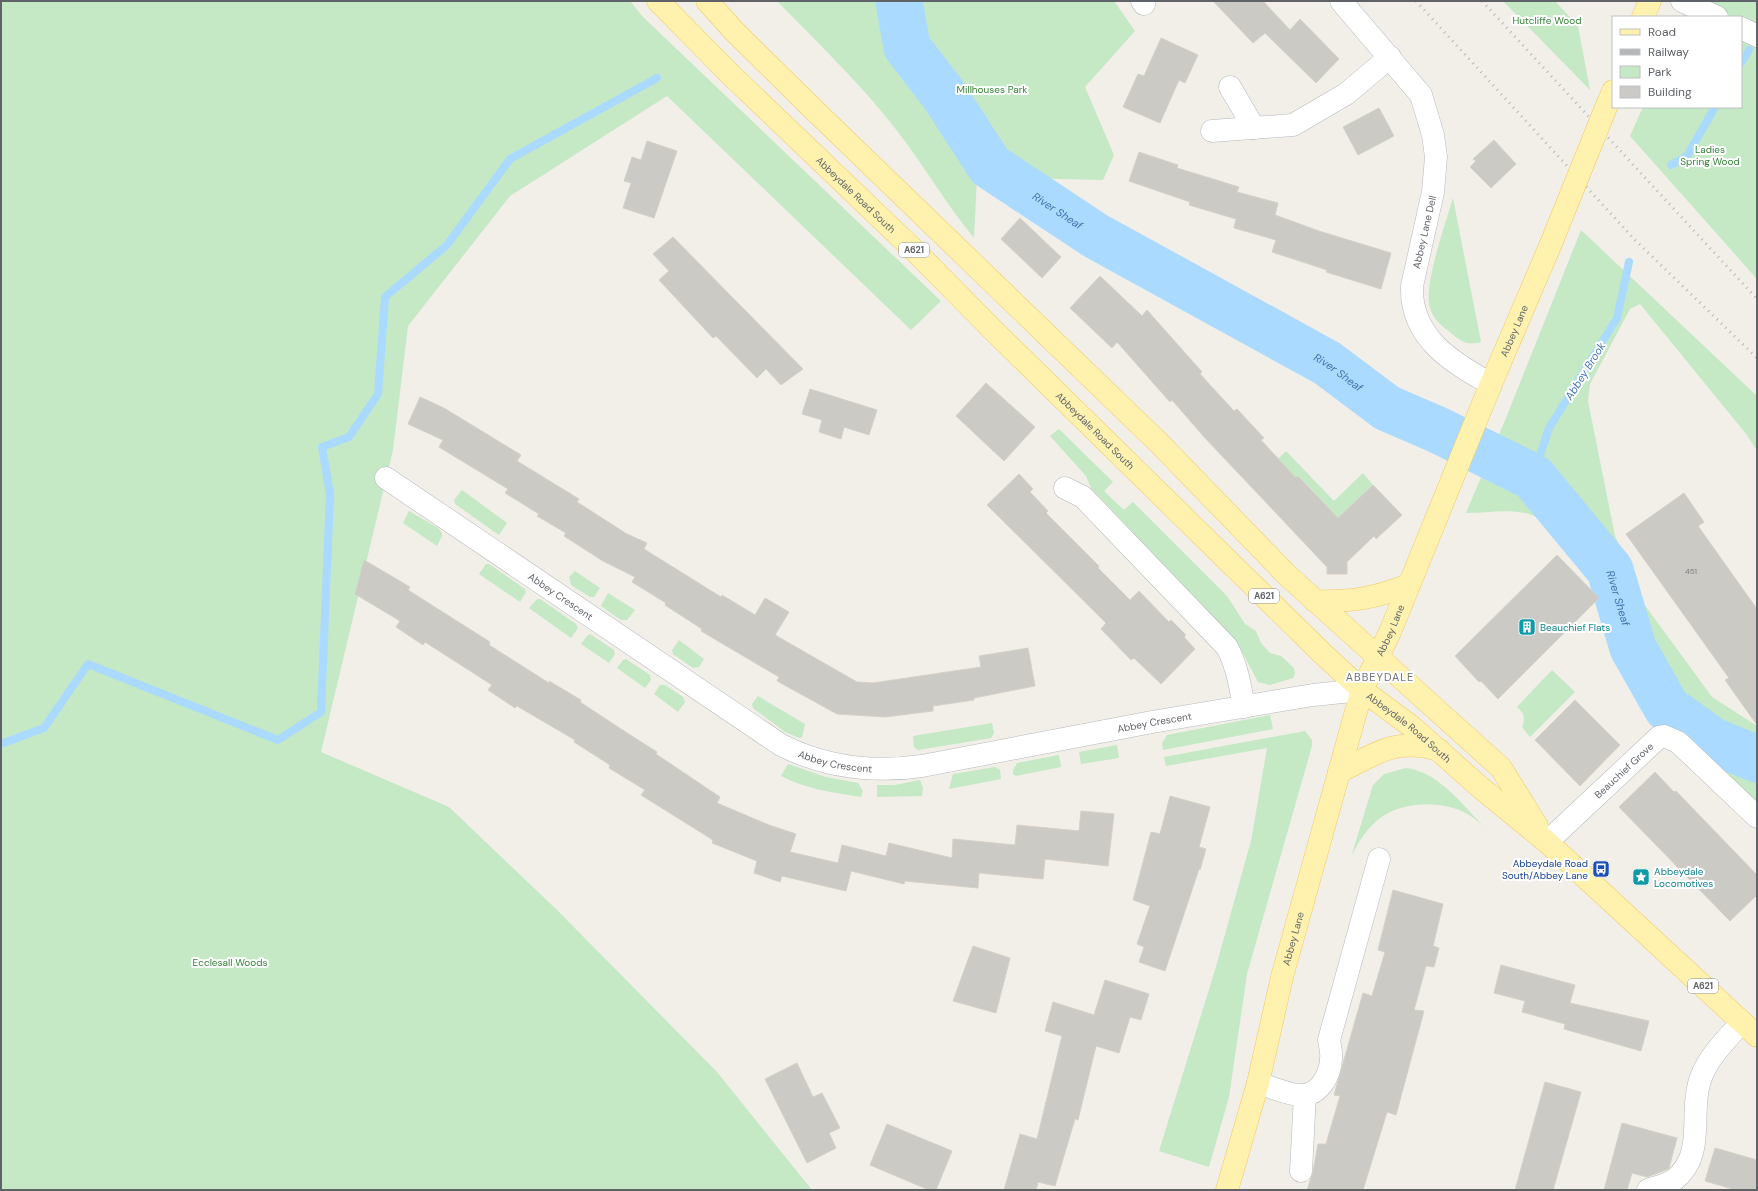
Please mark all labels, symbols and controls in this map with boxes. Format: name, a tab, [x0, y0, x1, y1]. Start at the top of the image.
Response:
park label: Hutcliffe Wood	[1513, 14, 1581, 27]
legend	[1612, 16, 1742, 108]
text: Road	[1648, 24, 1676, 40]
text: Railway	[1648, 44, 1689, 60]
text: Park	[1648, 64, 1672, 80]
park label: Millhouses Park	[957, 83, 1027, 96]
text: Building	[1648, 84, 1692, 100]
park label: Ladies Spring Wood	[1680, 143, 1740, 168]
street label: Abbeydale Road South	[813, 154, 898, 236]
water label: River Sheaf	[1030, 189, 1086, 233]
street label: Abbey Lane Dell	[1410, 194, 1439, 270]
road number: A621	[899, 243, 929, 257]
street label: Abbey Lane	[1497, 303, 1531, 359]
water label: Abbey Brook	[1561, 339, 1608, 403]
water label: River Sheaf	[1311, 350, 1367, 395]
street label: Abbeydale Road South	[1053, 389, 1137, 473]
house number: 451	[1685, 566, 1697, 576]
water label: River Sheaf	[1603, 569, 1633, 629]
street label: Abbey Crescent	[526, 570, 595, 623]
road number: A621	[1249, 589, 1279, 603]
street label: Abbey Lane	[1373, 602, 1408, 658]
building icon: Beauchief Flats	[1517, 617, 1537, 637]
place label: Beauchief Flats	[1540, 621, 1610, 634]
district label: ABBEYDALE	[1346, 670, 1414, 684]
street label: Abbeydale Road South	[1364, 689, 1454, 766]
street label: Abbey Crescent	[1116, 709, 1193, 736]
street label: Beauchief Grove	[1592, 740, 1656, 801]
street label: Abbey Crescent	[796, 747, 873, 776]
place label: Abbeydale Road South/Abbey Lane	[1502, 857, 1588, 882]
bus stop icon: Abbeydale Road South/Abbey Lane	[1591, 859, 1611, 879]
place label: Abbeydale Locomotives	[1654, 865, 1713, 890]
place icon: Abbeydale Locomotives	[1631, 867, 1651, 887]
street label: Abbey Lane	[1280, 910, 1307, 967]
park label: Ecclesall Woods	[193, 956, 267, 969]
road number: A621	[1688, 979, 1718, 993]

